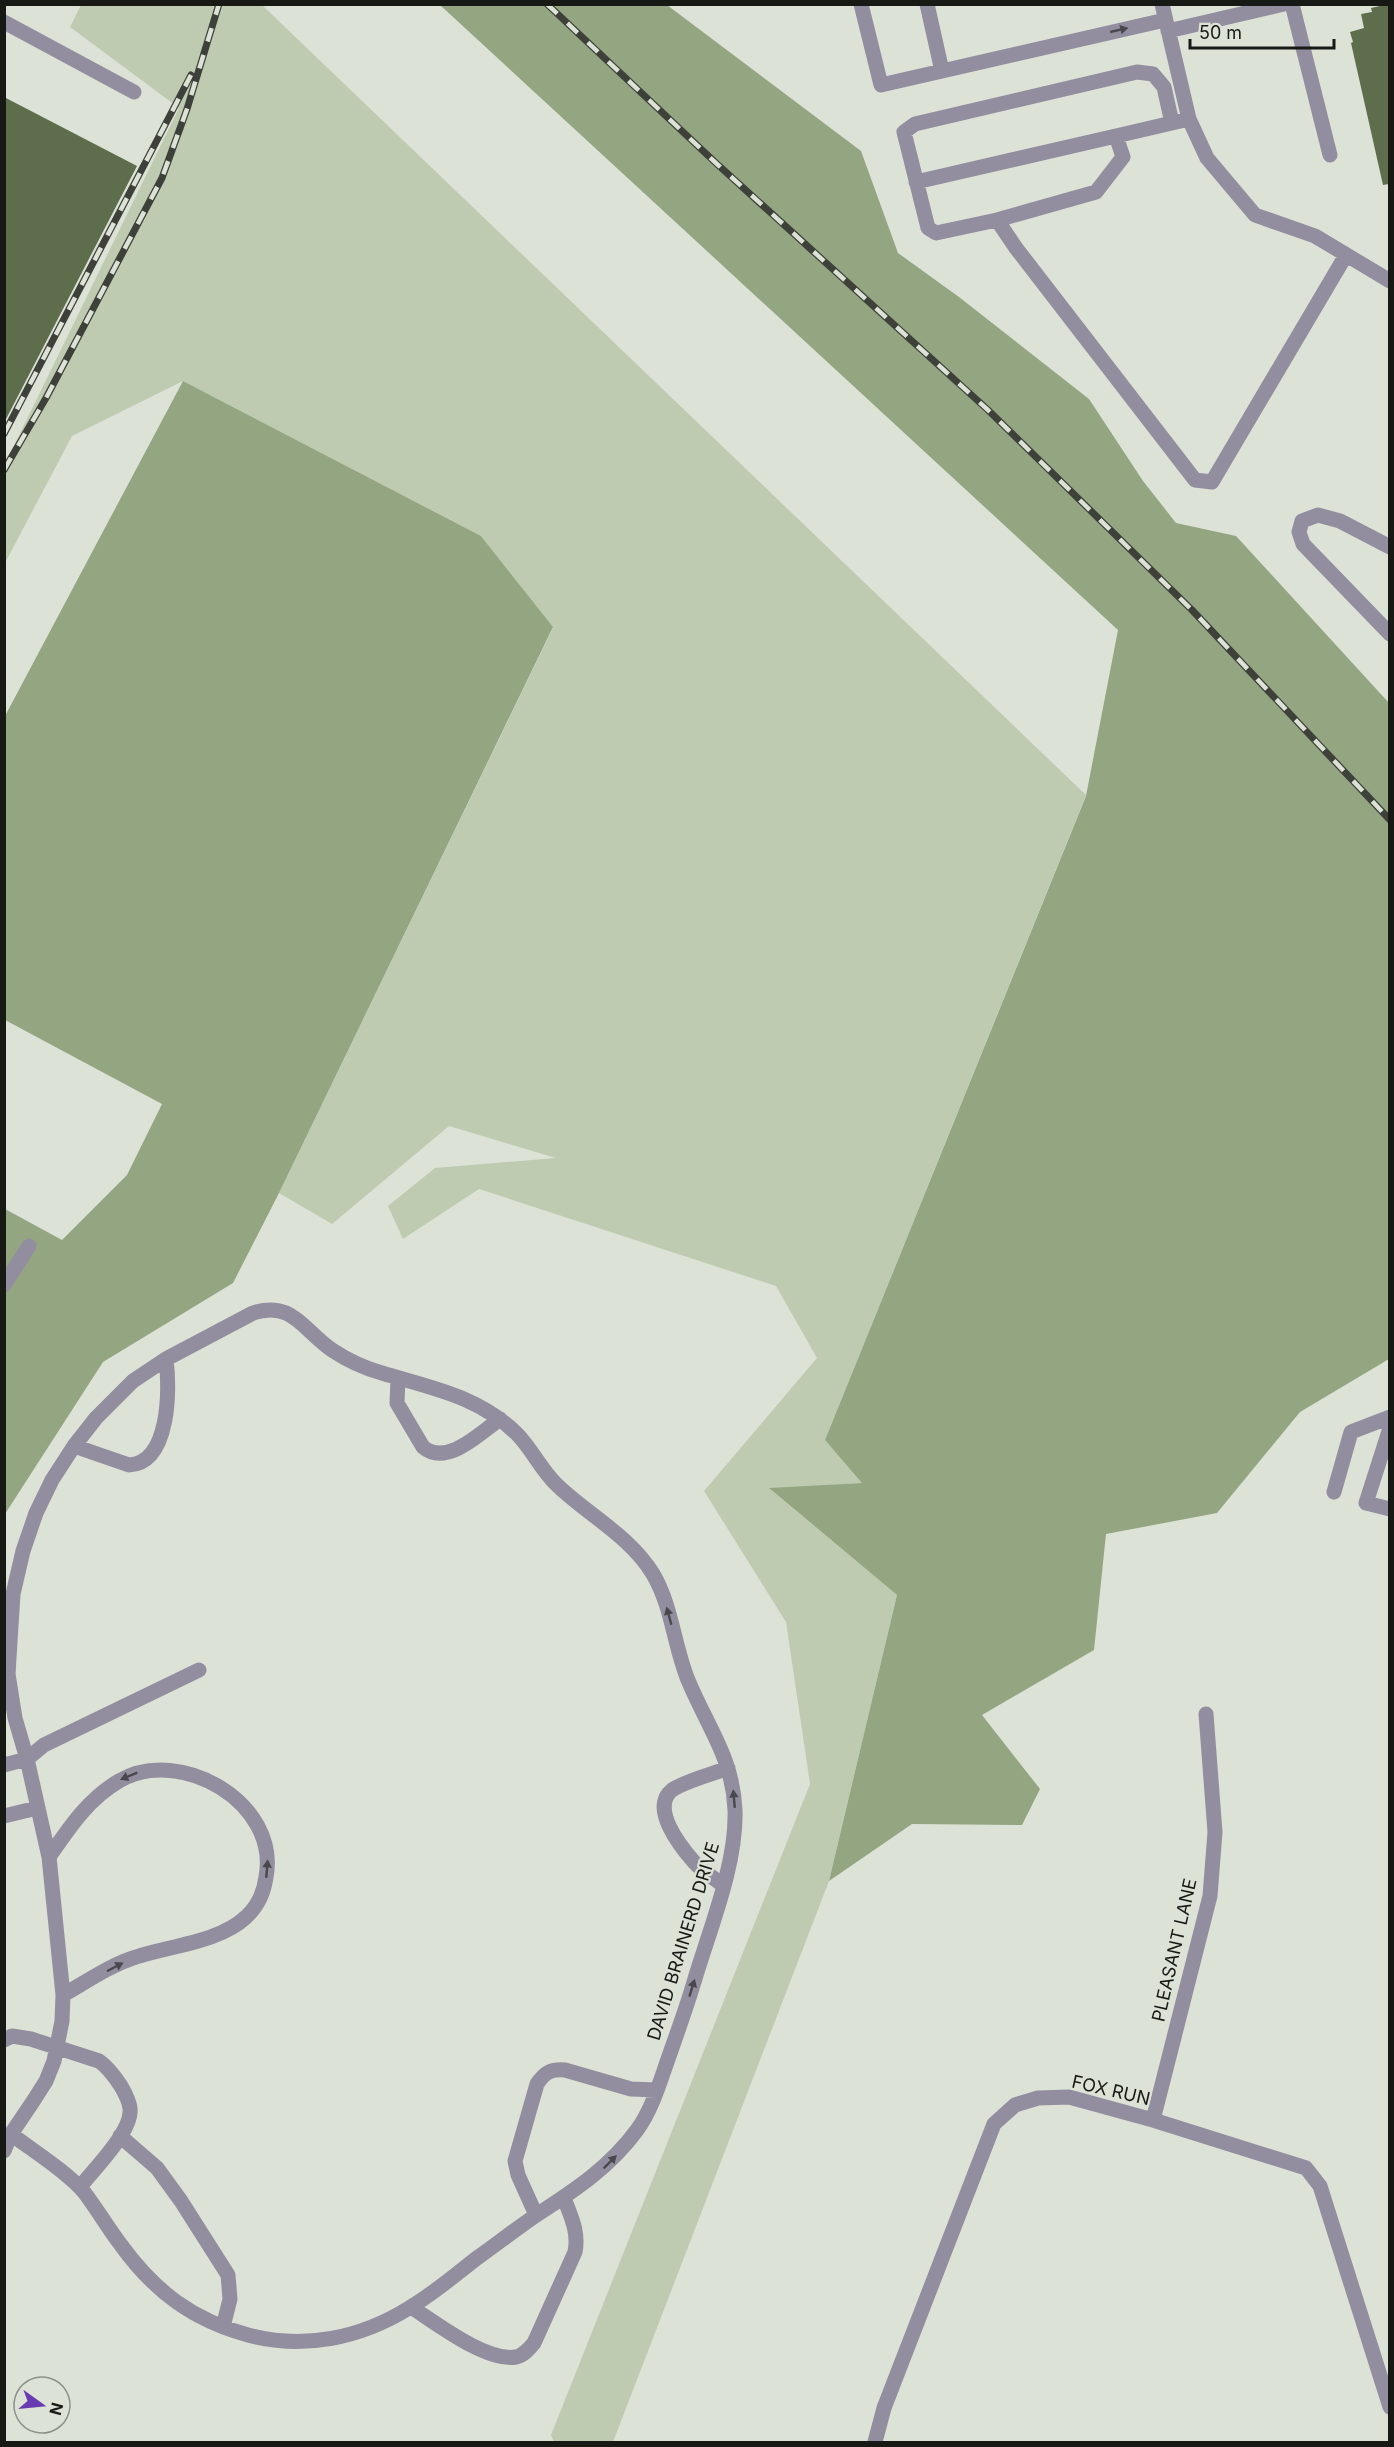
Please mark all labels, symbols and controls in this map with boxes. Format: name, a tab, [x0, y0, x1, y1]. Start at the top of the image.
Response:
scale bar	[1190, 12, 1334, 50]
text: 50 m	[1199, 22, 1242, 43]
one-way arrow	[1110, 25, 1128, 35]
one-way arrow	[664, 1607, 673, 1625]
one-way arrow	[119, 1771, 137, 1781]
one-way arrow	[729, 1789, 739, 1808]
street label: DAVID BRAINERD DRIVE	[643, 1839, 723, 2043]
one-way arrow	[262, 1860, 272, 1879]
street label: PLEASANT LANE	[1147, 1876, 1201, 2024]
one-way arrow	[106, 1962, 123, 1972]
one-way arrow	[688, 1979, 697, 1997]
street label: FOX RUN	[1070, 2071, 1152, 2109]
one-way arrow	[602, 2155, 616, 2169]
north arrow	[12, 2375, 72, 2435]
text: N	[45, 2400, 68, 2417]

